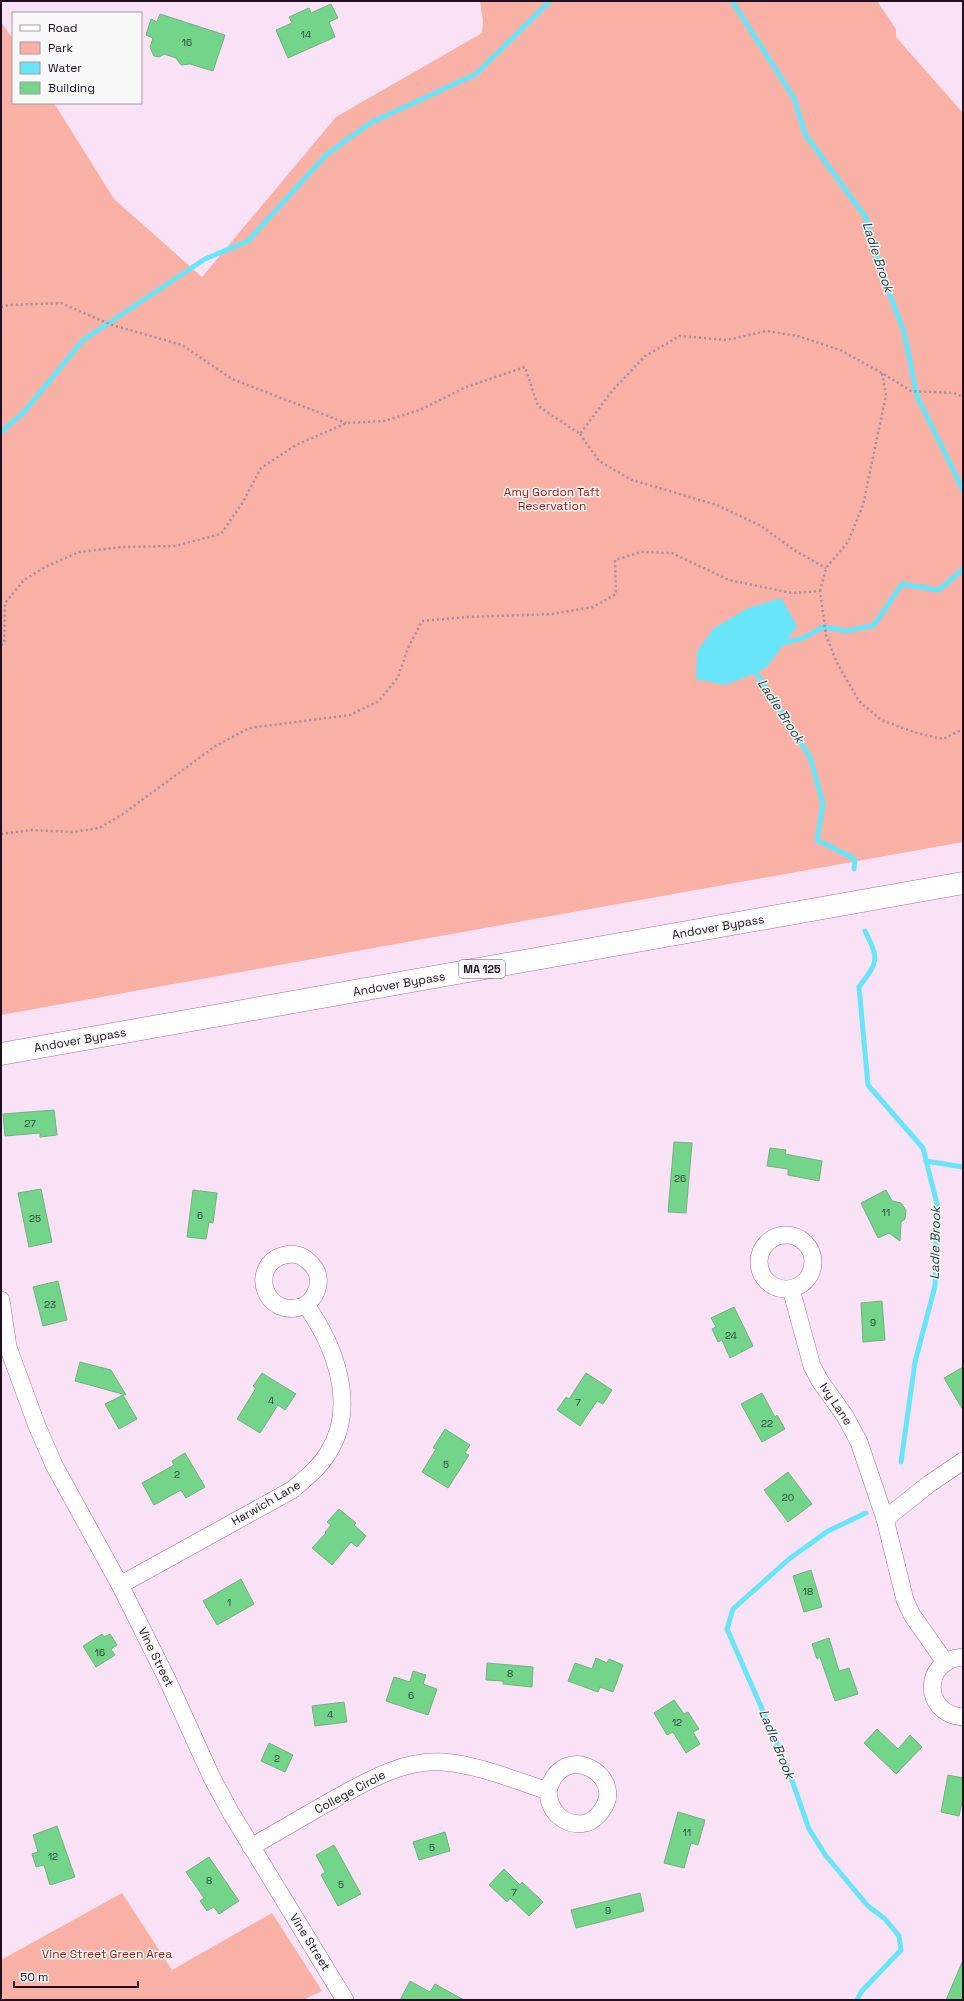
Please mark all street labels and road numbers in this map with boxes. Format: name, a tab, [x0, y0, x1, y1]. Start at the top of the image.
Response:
street label: Andover Bypass	[671, 911, 765, 943]
road number: MA 125	[459, 960, 505, 978]
street label: Andover Bypass	[352, 968, 446, 1000]
street label: Andover Bypass	[33, 1024, 127, 1056]
street label: Ivy Lane	[816, 1380, 856, 1428]
street label: Harwich Lane	[228, 1477, 304, 1529]
street label: Vine Street	[135, 1624, 177, 1690]
street label: College Circle	[312, 1767, 388, 1817]
street label: Vine Street	[286, 1910, 334, 1974]

